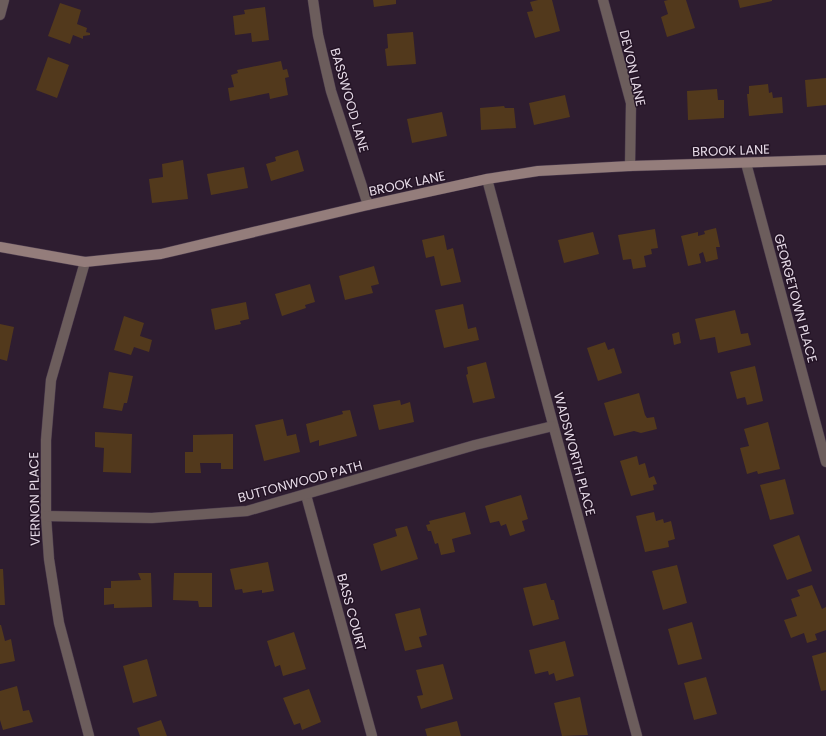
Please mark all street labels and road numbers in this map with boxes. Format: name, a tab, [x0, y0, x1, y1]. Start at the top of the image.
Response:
street label: DEVON LANE	[615, 28, 651, 108]
street label: BASSWOOD LANE	[326, 46, 374, 155]
street label: BROOK LANE	[692, 140, 770, 161]
street label: BROOK LANE	[367, 166, 447, 201]
street label: GEORGETOWN PLACE	[769, 232, 822, 365]
street label: WADSWORTH PLACE	[549, 390, 600, 518]
street label: VERNON PLACE	[24, 452, 45, 546]
street label: BUTTONWOOD PATH	[236, 456, 365, 507]
street label: BASS COURT	[332, 571, 371, 653]

